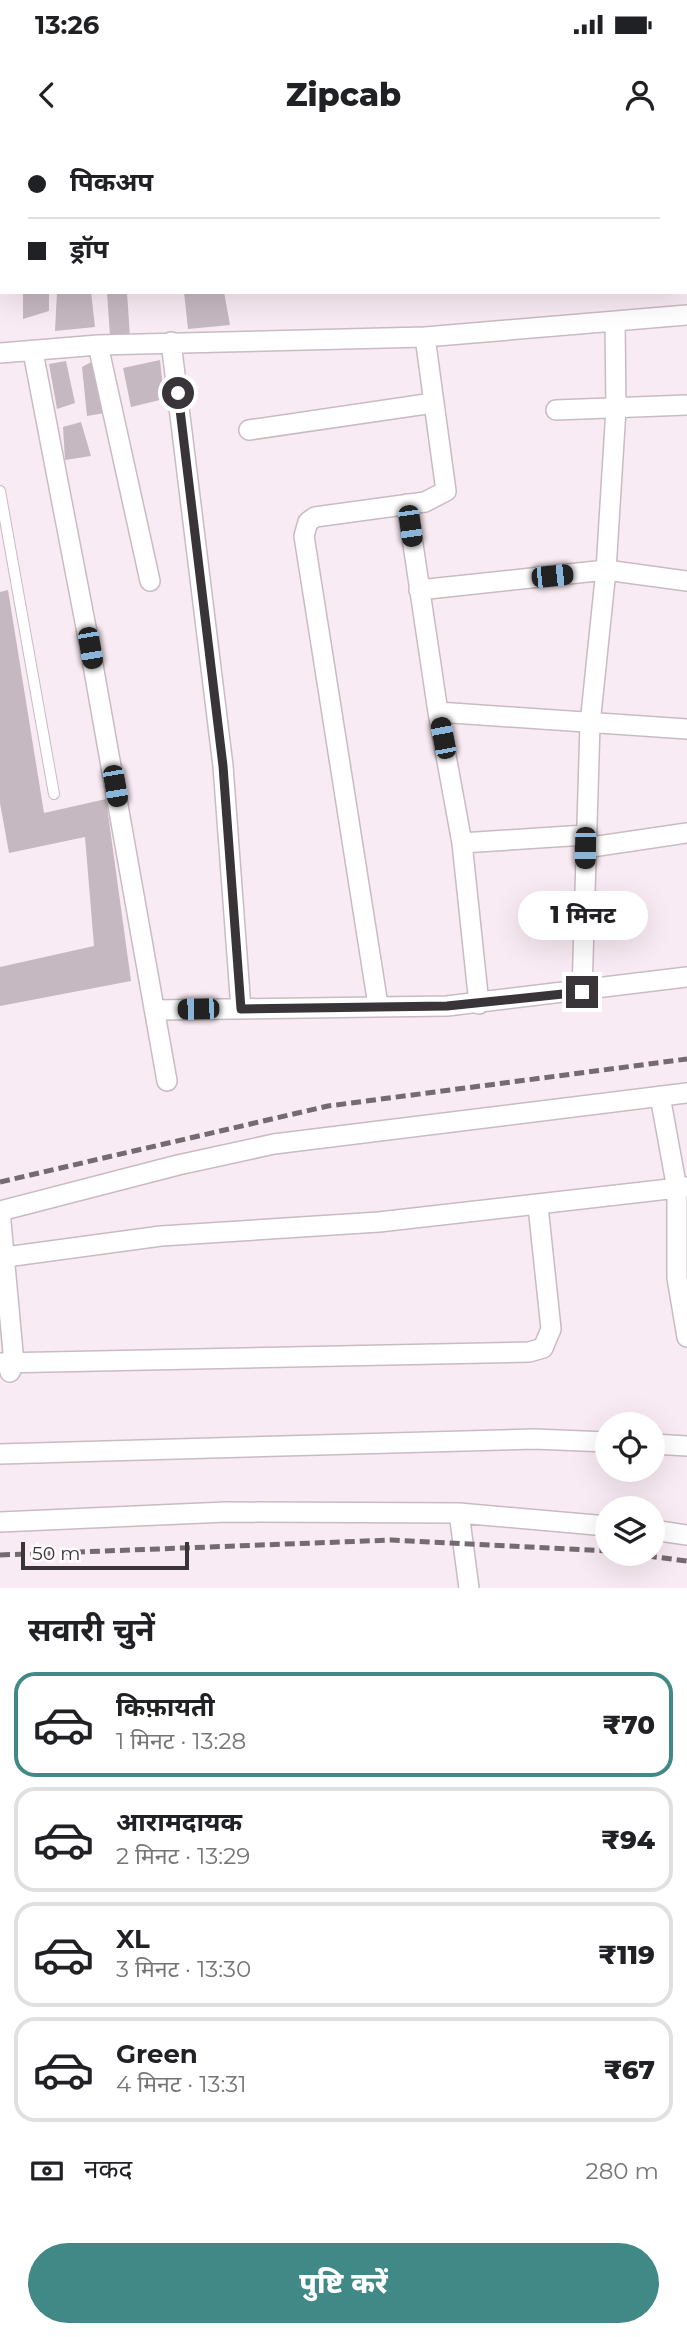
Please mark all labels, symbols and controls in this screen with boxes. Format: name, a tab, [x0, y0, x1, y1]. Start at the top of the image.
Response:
text: 13:26	[35, 9, 99, 41]
text: Zipcab	[286, 75, 401, 114]
icon: back	[28, 76, 66, 114]
icon: person	[621, 76, 659, 114]
text: पिकअप	[70, 166, 153, 198]
text: ड्रॉप	[70, 233, 108, 265]
route start	[162, 377, 194, 409]
car	[397, 504, 424, 548]
car	[531, 563, 574, 589]
car	[77, 625, 104, 671]
car	[429, 715, 458, 761]
car	[102, 763, 129, 809]
car	[575, 827, 596, 869]
callout: 1 मिनट	[517, 890, 647, 940]
text: 1 मिनट	[550, 901, 616, 929]
route end	[566, 976, 598, 1008]
car	[177, 998, 220, 1020]
map controls	[595, 1412, 665, 1566]
button: locate	[595, 1412, 665, 1482]
button: layers	[595, 1496, 665, 1566]
scale bar	[21, 1539, 189, 1571]
text: 50 m	[32, 1542, 80, 1565]
text: सवारी चुनें	[28, 1610, 155, 1649]
text: किफ़ायती	[116, 1691, 215, 1723]
icon: car	[32, 1693, 95, 1756]
text: ₹70	[602, 1709, 655, 1741]
text: 1 मिनट · 13:28	[116, 1727, 246, 1755]
text: आरामदायक	[116, 1806, 242, 1838]
icon: car	[32, 1808, 95, 1871]
text: ₹94	[601, 1824, 655, 1856]
text: 2 मिनट · 13:29	[116, 1842, 250, 1870]
icon: car	[32, 1923, 95, 1986]
text: XL	[116, 1923, 150, 1955]
text: ₹119	[598, 1939, 655, 1971]
text: 3 मिनट · 13:30	[116, 1955, 251, 1983]
icon: car	[32, 2038, 95, 2101]
text: Green	[116, 2038, 198, 2070]
text: ₹67	[603, 2054, 655, 2086]
text: 4 मिनट · 13:31	[116, 2070, 247, 2098]
icon: cash	[28, 2152, 66, 2190]
text: नकद	[84, 2153, 132, 2185]
text: 280 m	[586, 2157, 659, 2185]
button: पुष्टि करें	[28, 2243, 659, 2323]

